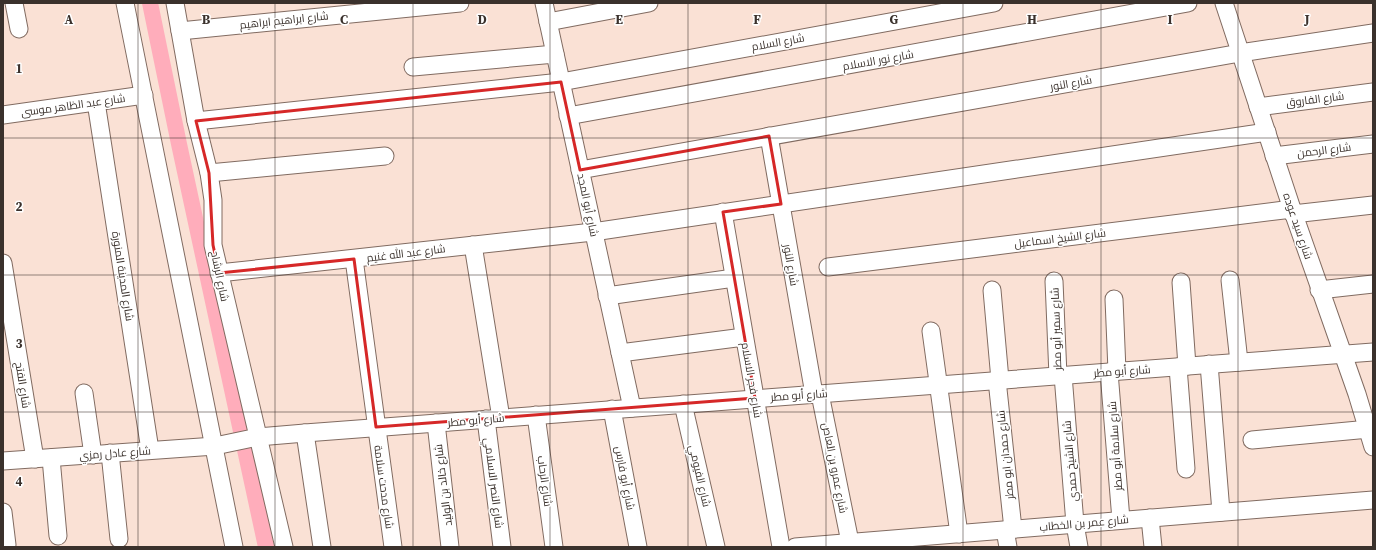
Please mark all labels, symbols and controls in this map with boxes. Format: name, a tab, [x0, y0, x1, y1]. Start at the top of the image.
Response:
street label: شارع ابراهيم ابراهيم	[239, 8, 329, 33]
text: A	[65, 11, 74, 28]
text: B	[202, 11, 211, 28]
text: C	[340, 11, 348, 28]
text: D	[477, 11, 487, 28]
text: E	[615, 11, 623, 28]
text: F	[753, 11, 761, 28]
text: G	[890, 11, 899, 28]
text: H	[1027, 11, 1037, 28]
text: I	[1167, 11, 1173, 28]
text: J	[1303, 11, 1310, 28]
street label: شارع السلام	[750, 30, 806, 55]
street label: شارع نور الاسلام	[841, 47, 915, 74]
text: 1	[15, 60, 23, 77]
street label: شارع النور	[1048, 72, 1093, 95]
street label: شارع الفاروق	[1285, 88, 1345, 111]
street label: شارع عبد الظاهر موسى	[20, 91, 126, 120]
street label: شارع الرحمن	[1296, 140, 1352, 161]
street label: شارع أبو المجد	[573, 172, 602, 238]
street label: شارع سيد عوده	[1279, 191, 1316, 261]
text: 2	[15, 198, 23, 215]
street label: شارع الشيخ اسماعيل	[1013, 225, 1107, 252]
street label: شارع المدينة المنورة	[108, 230, 137, 322]
street label: شارع عبد الله غنيم	[366, 240, 446, 266]
street label: شارع النور	[779, 242, 802, 287]
street label: شارع الرشاح	[207, 249, 232, 303]
street label: شارع سمير أبو مطر	[1048, 287, 1065, 372]
text: 3	[15, 335, 23, 352]
street label: شارع فجر الاسلام	[737, 341, 766, 419]
street label: شارع الفتح	[11, 361, 34, 409]
street label: شارع أبو مطر	[1092, 362, 1151, 381]
street label: شارع أبو مطر	[769, 386, 828, 405]
street label: شارع سلامة أبو مطر	[1105, 401, 1126, 492]
street label: شارع حمدان ابو مطر	[993, 410, 1018, 501]
street label: شارع أبو مطر	[446, 411, 505, 431]
street label: شارع الشيخ حمدي	[1059, 420, 1083, 502]
street label: شارع عمرو بن العاص	[818, 421, 851, 515]
street label: شارع النصر الاسلامي	[480, 437, 507, 529]
street label: شارع خالد بن الوليد	[431, 443, 456, 527]
street label: شارع عادل رمزي	[79, 444, 152, 464]
street label: شارع مدحت سلامة	[370, 444, 397, 530]
street label: شارع الفيومي	[684, 444, 714, 509]
street label: شارع أبو فارس	[611, 445, 638, 511]
street label: شارع الرحاب	[534, 455, 555, 507]
text: 4	[15, 473, 23, 490]
street label: شارع عمر بن الخطاب	[1039, 512, 1129, 535]

